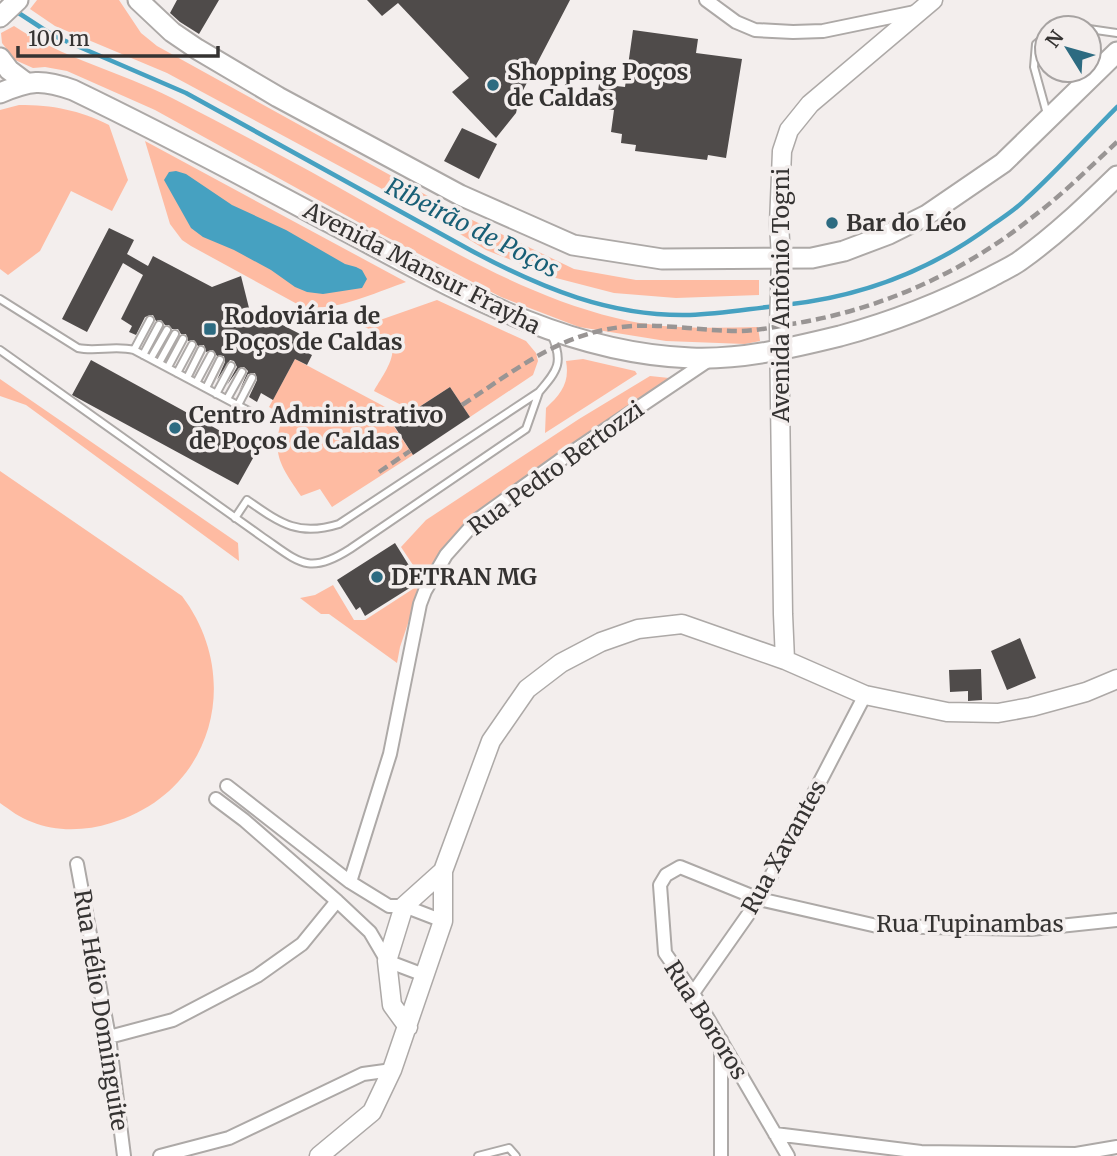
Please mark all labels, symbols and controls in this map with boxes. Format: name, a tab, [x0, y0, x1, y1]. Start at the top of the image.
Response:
scale bar	[18, 14, 217, 58]
north arrow	[1033, 14, 1103, 84]
text: 100 m	[28, 25, 90, 52]
text: N	[1040, 26, 1069, 52]
place label: Shopping Poços de Caldas	[507, 57, 688, 112]
marker: Shopping Poços de Caldas	[485, 77, 501, 93]
street label: Avenida Antônio Togni	[766, 168, 795, 423]
water label: Ribeirão de Poços	[381, 171, 564, 285]
street label: Avenida Mansur Frayha	[298, 195, 545, 340]
place label: Bar do Léo	[846, 208, 967, 237]
marker: Bar do Léo	[824, 215, 840, 231]
place label: Rodoviária de Poços de Caldas	[224, 301, 403, 356]
marker: Rodoviária de Poços de Caldas	[202, 321, 218, 337]
street label: Rua Pedro Bertozzi	[462, 394, 649, 541]
place label: Centro Administrativo de Poços de Caldas	[189, 400, 443, 455]
marker: Centro Administrativo de Poços de Caldas	[167, 420, 183, 436]
place label: DETRAN MG	[391, 562, 537, 591]
marker: DETRAN MG	[369, 569, 385, 585]
street label: Rua Xavantes	[735, 775, 832, 919]
street label: Rua Hélio Dominguite	[68, 887, 135, 1133]
street label: Rua Tupinambas	[876, 909, 1064, 938]
street label: Rua Bororos	[658, 955, 754, 1085]

